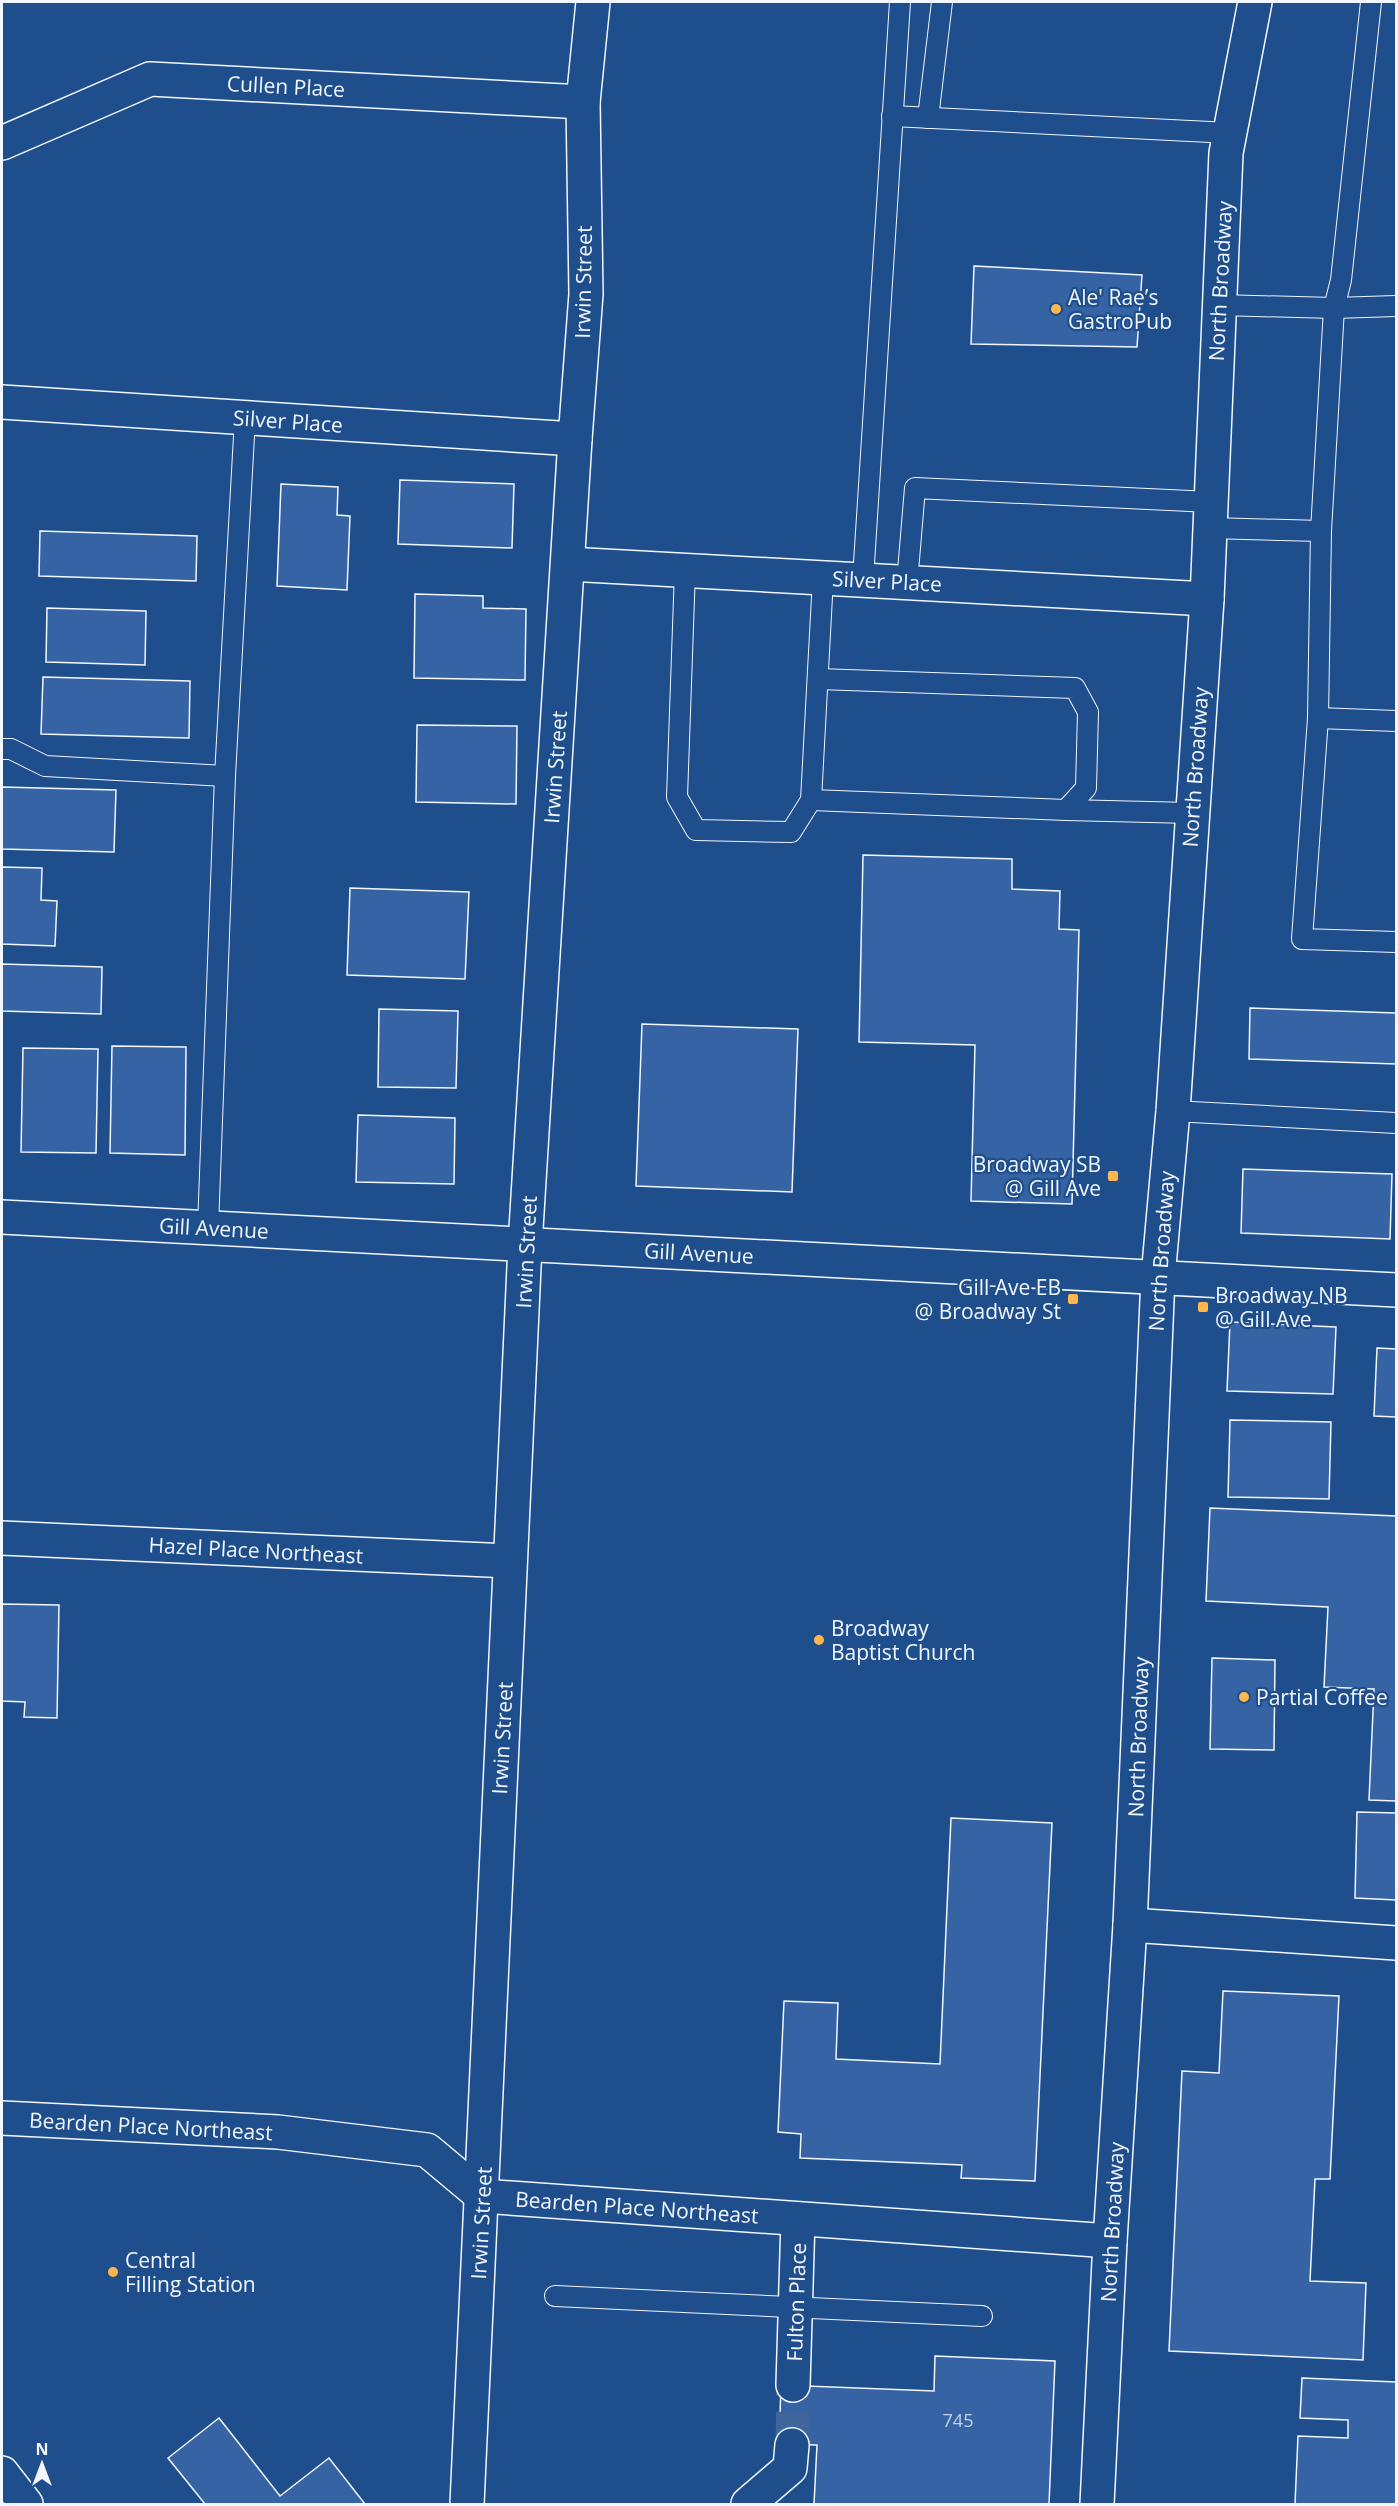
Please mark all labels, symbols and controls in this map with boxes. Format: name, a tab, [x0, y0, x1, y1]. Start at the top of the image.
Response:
street label: Cullen Place	[226, 69, 346, 103]
street label: North Broadway	[1202, 200, 1238, 362]
street label: Irwin Street	[568, 225, 598, 339]
place label: Ale' Rae’s GastroPub	[1068, 283, 1172, 335]
marker: Ale' Rae’s GastroPub	[1049, 302, 1063, 316]
street label: Silver Place	[232, 403, 344, 439]
street label: Silver Place	[831, 564, 943, 598]
street label: North Broadway	[1175, 685, 1215, 848]
street label: Irwin Street	[537, 710, 573, 824]
place label: Broadway SB @ Gill Ave	[973, 1150, 1101, 1202]
marker: Broadway SB @ Gill Ave	[1106, 1169, 1120, 1183]
street label: North Broadway	[1141, 1169, 1181, 1332]
street label: Irwin Street	[509, 1195, 543, 1309]
street label: Gill Avenue	[158, 1211, 270, 1245]
street label: Gill Avenue	[643, 1236, 755, 1270]
place label: Gill Ave EB @ Broadway St	[915, 1273, 1061, 1325]
place label: Broadway NB @ Gill Ave	[1215, 1281, 1348, 1333]
marker: Gill Ave EB @ Broadway St	[1066, 1292, 1080, 1306]
marker: Broadway NB @ Gill Ave	[1196, 1300, 1210, 1314]
street label: Hazel Place Northeast	[148, 1530, 364, 1570]
place label: Broadway Baptist Church	[831, 1614, 975, 1666]
marker: Broadway Baptist Church	[812, 1633, 826, 1647]
street label: North Broadway	[1121, 1656, 1155, 1818]
street label: Irwin Street	[485, 1681, 519, 1795]
place label: Partial Coffee	[1256, 1683, 1388, 1711]
marker: Partial Coffee	[1237, 1690, 1251, 1704]
street label: Bearden Place Northeast	[29, 2106, 273, 2146]
street label: North Broadway	[1094, 2141, 1130, 2303]
street label: Irwin Street	[464, 2166, 498, 2280]
street label: Bearden Place Northeast	[514, 2185, 760, 2229]
street label: Fulton Place	[780, 2242, 812, 2362]
place label: Central Filling Station	[125, 2246, 256, 2298]
marker: Central Filling Station	[106, 2265, 120, 2279]
house number: 745	[943, 2408, 973, 2432]
north arrow	[12, 2434, 72, 2494]
text: N	[35, 2438, 49, 2460]

